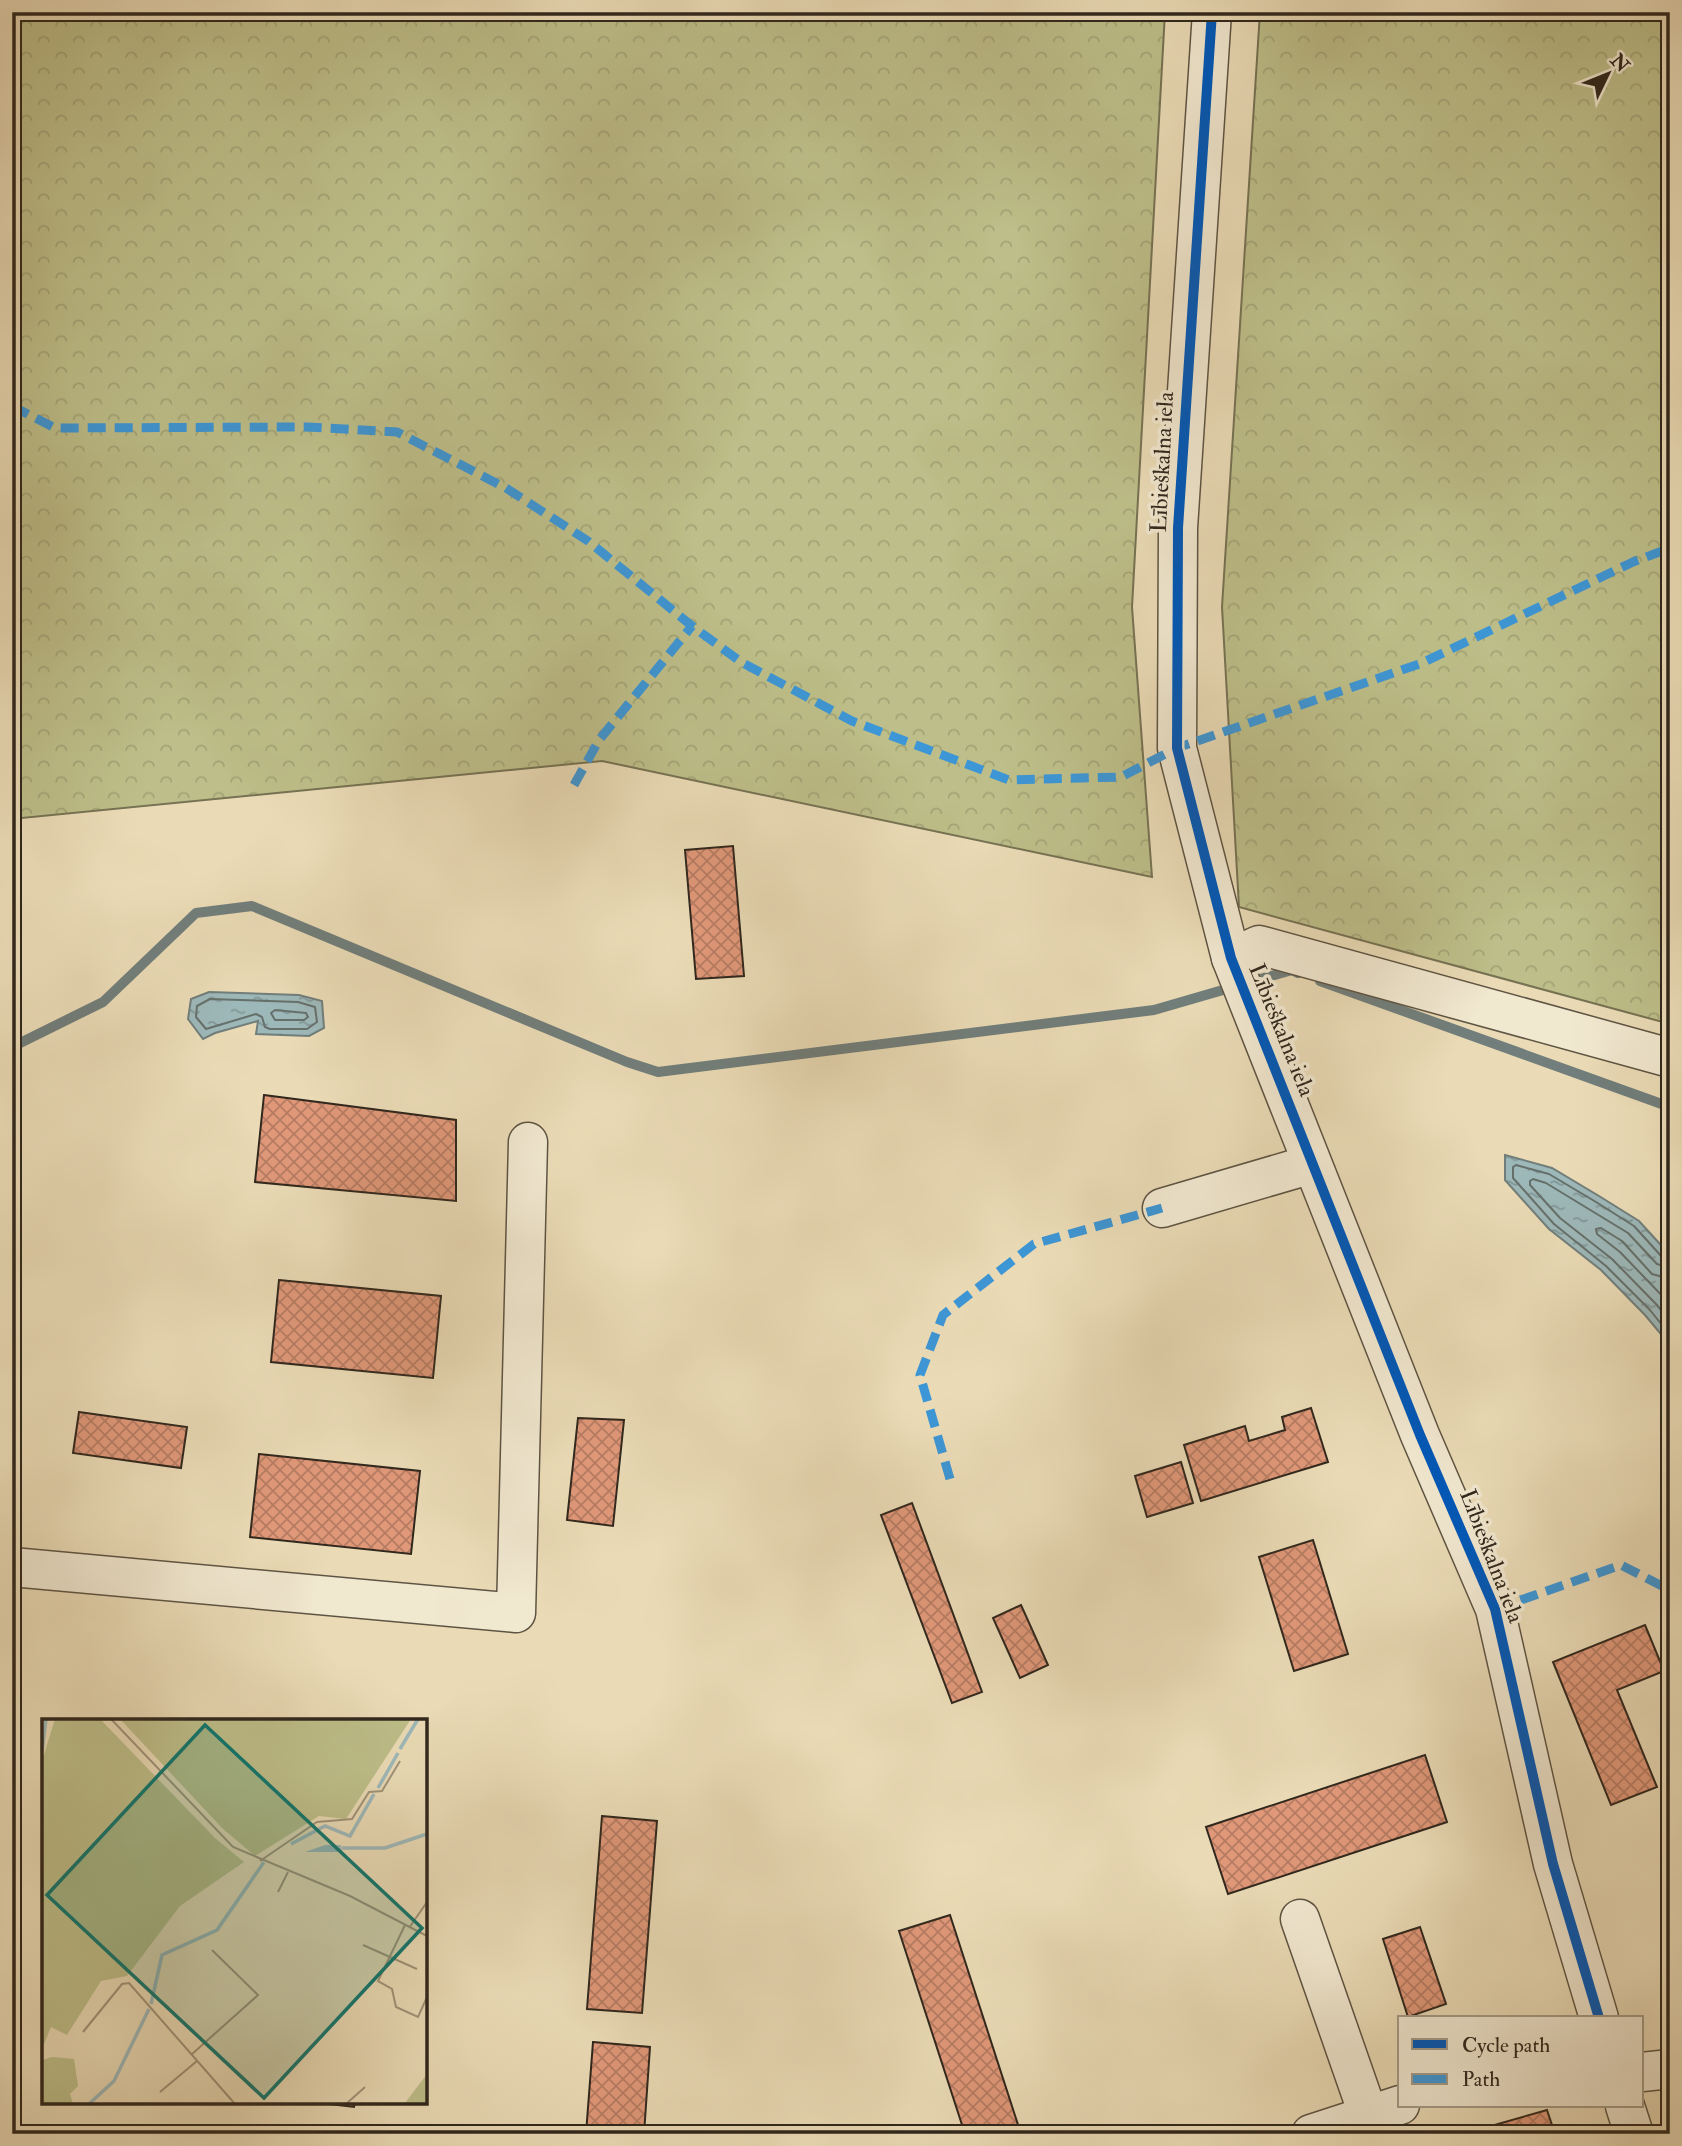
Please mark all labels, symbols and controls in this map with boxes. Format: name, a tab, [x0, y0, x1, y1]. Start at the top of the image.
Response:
north arrow	[1574, 38, 1644, 108]
text: N	[1604, 48, 1635, 78]
street label: Lībieškalna iela	[1144, 390, 1180, 533]
street label: Lībieškalna iela	[1242, 959, 1322, 1101]
street label: Lībieškalna iela	[1453, 1485, 1531, 1627]
inset map	[42, 1719, 427, 2104]
legend	[1398, 2016, 1644, 2108]
text: Cycle path	[1462, 2032, 1550, 2059]
text: Path	[1462, 2066, 1500, 2093]

